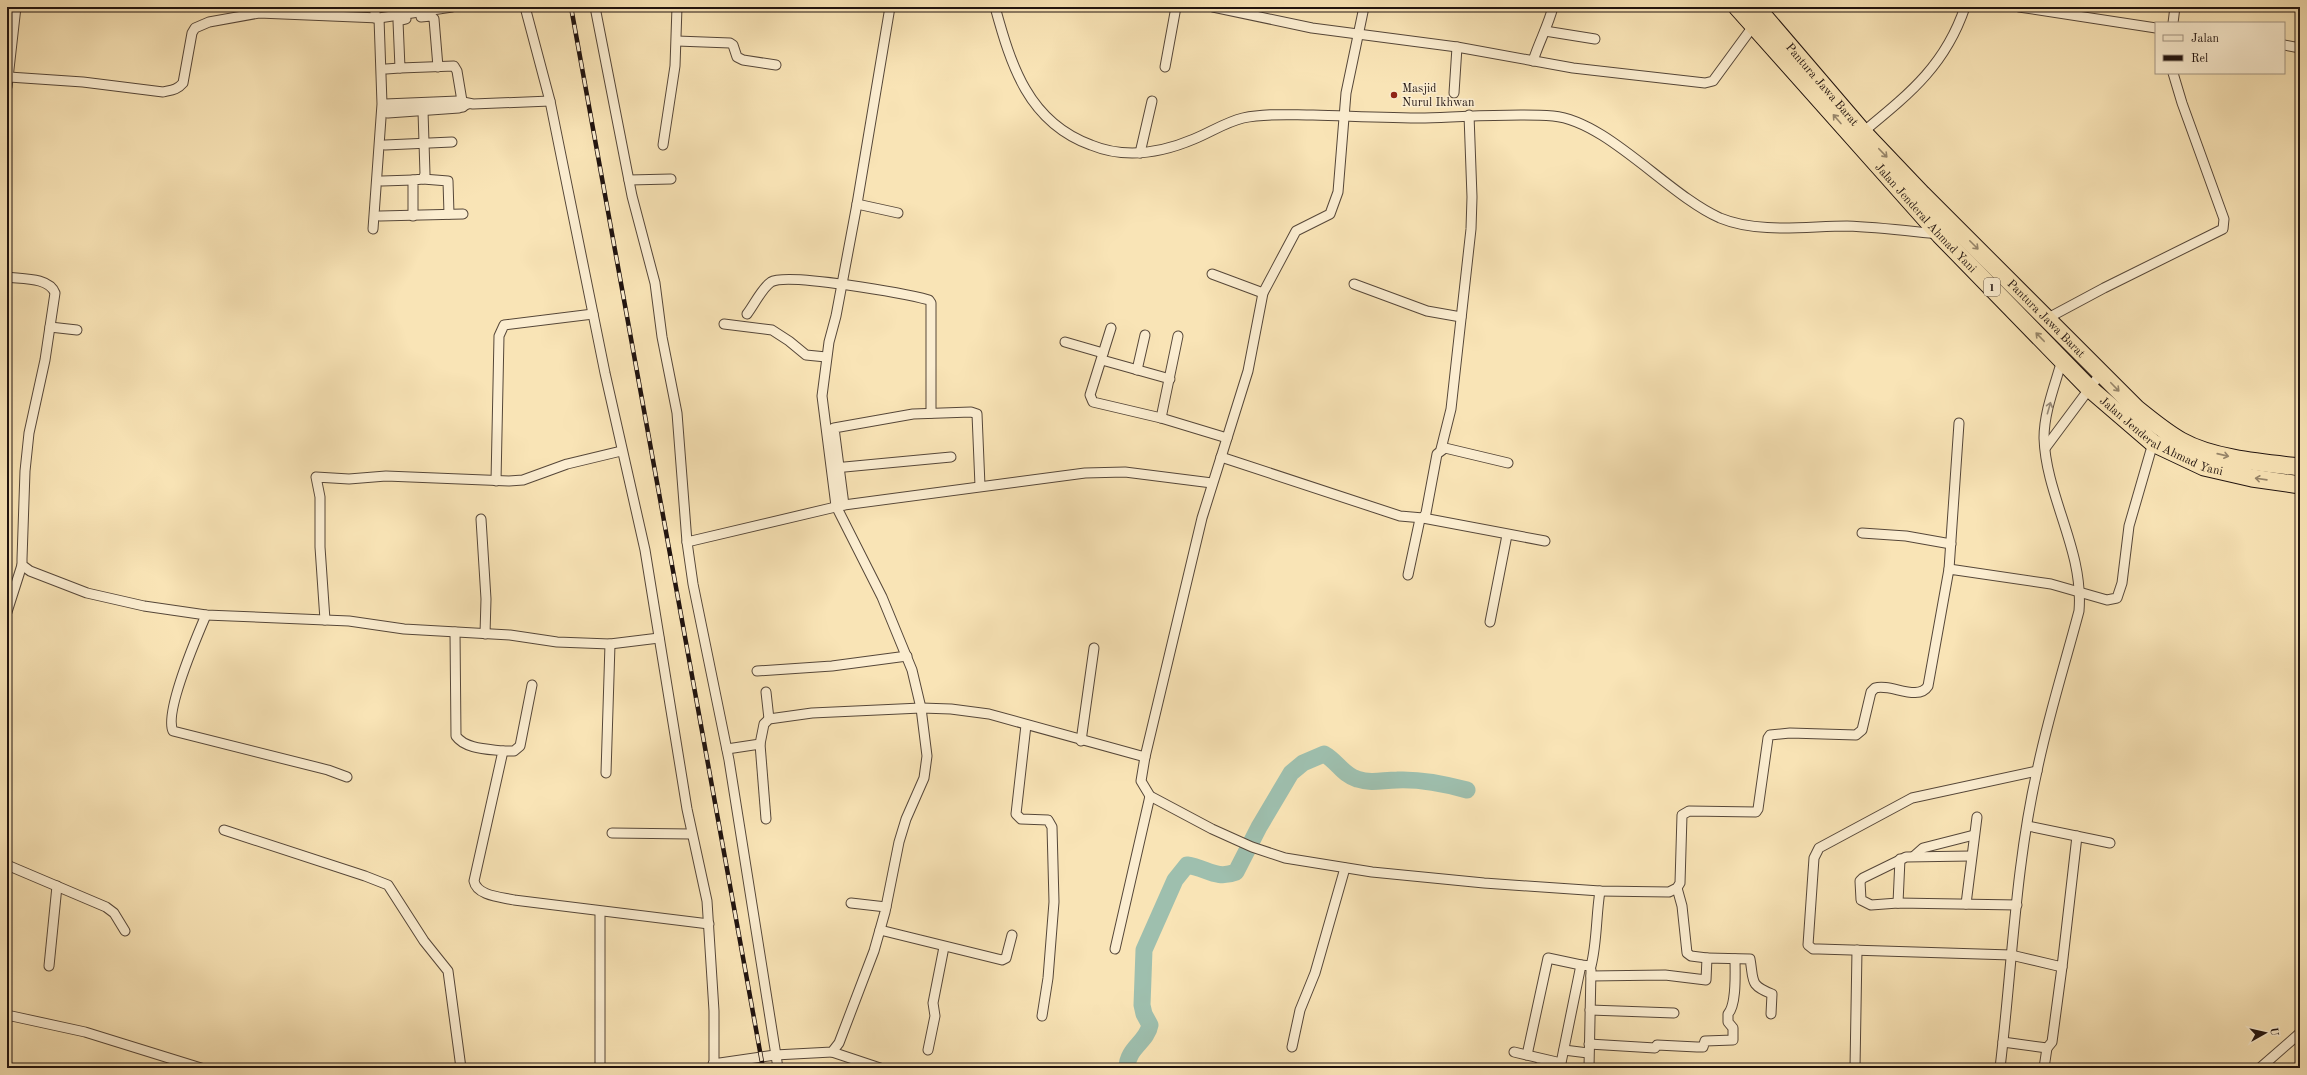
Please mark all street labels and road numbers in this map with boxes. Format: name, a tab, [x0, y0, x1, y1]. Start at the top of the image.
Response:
street label: Pantura Jawa Barat	[1783, 42, 1860, 129]
street label: Jalan Jenderal Ahmad Yani	[1872, 161, 1978, 275]
road number: 1	[1984, 278, 2000, 296]
street label: Pantura Jawa Barat	[2004, 278, 2087, 360]
street label: Jalan Jenderal Ahmad Yani	[2097, 395, 2224, 478]

